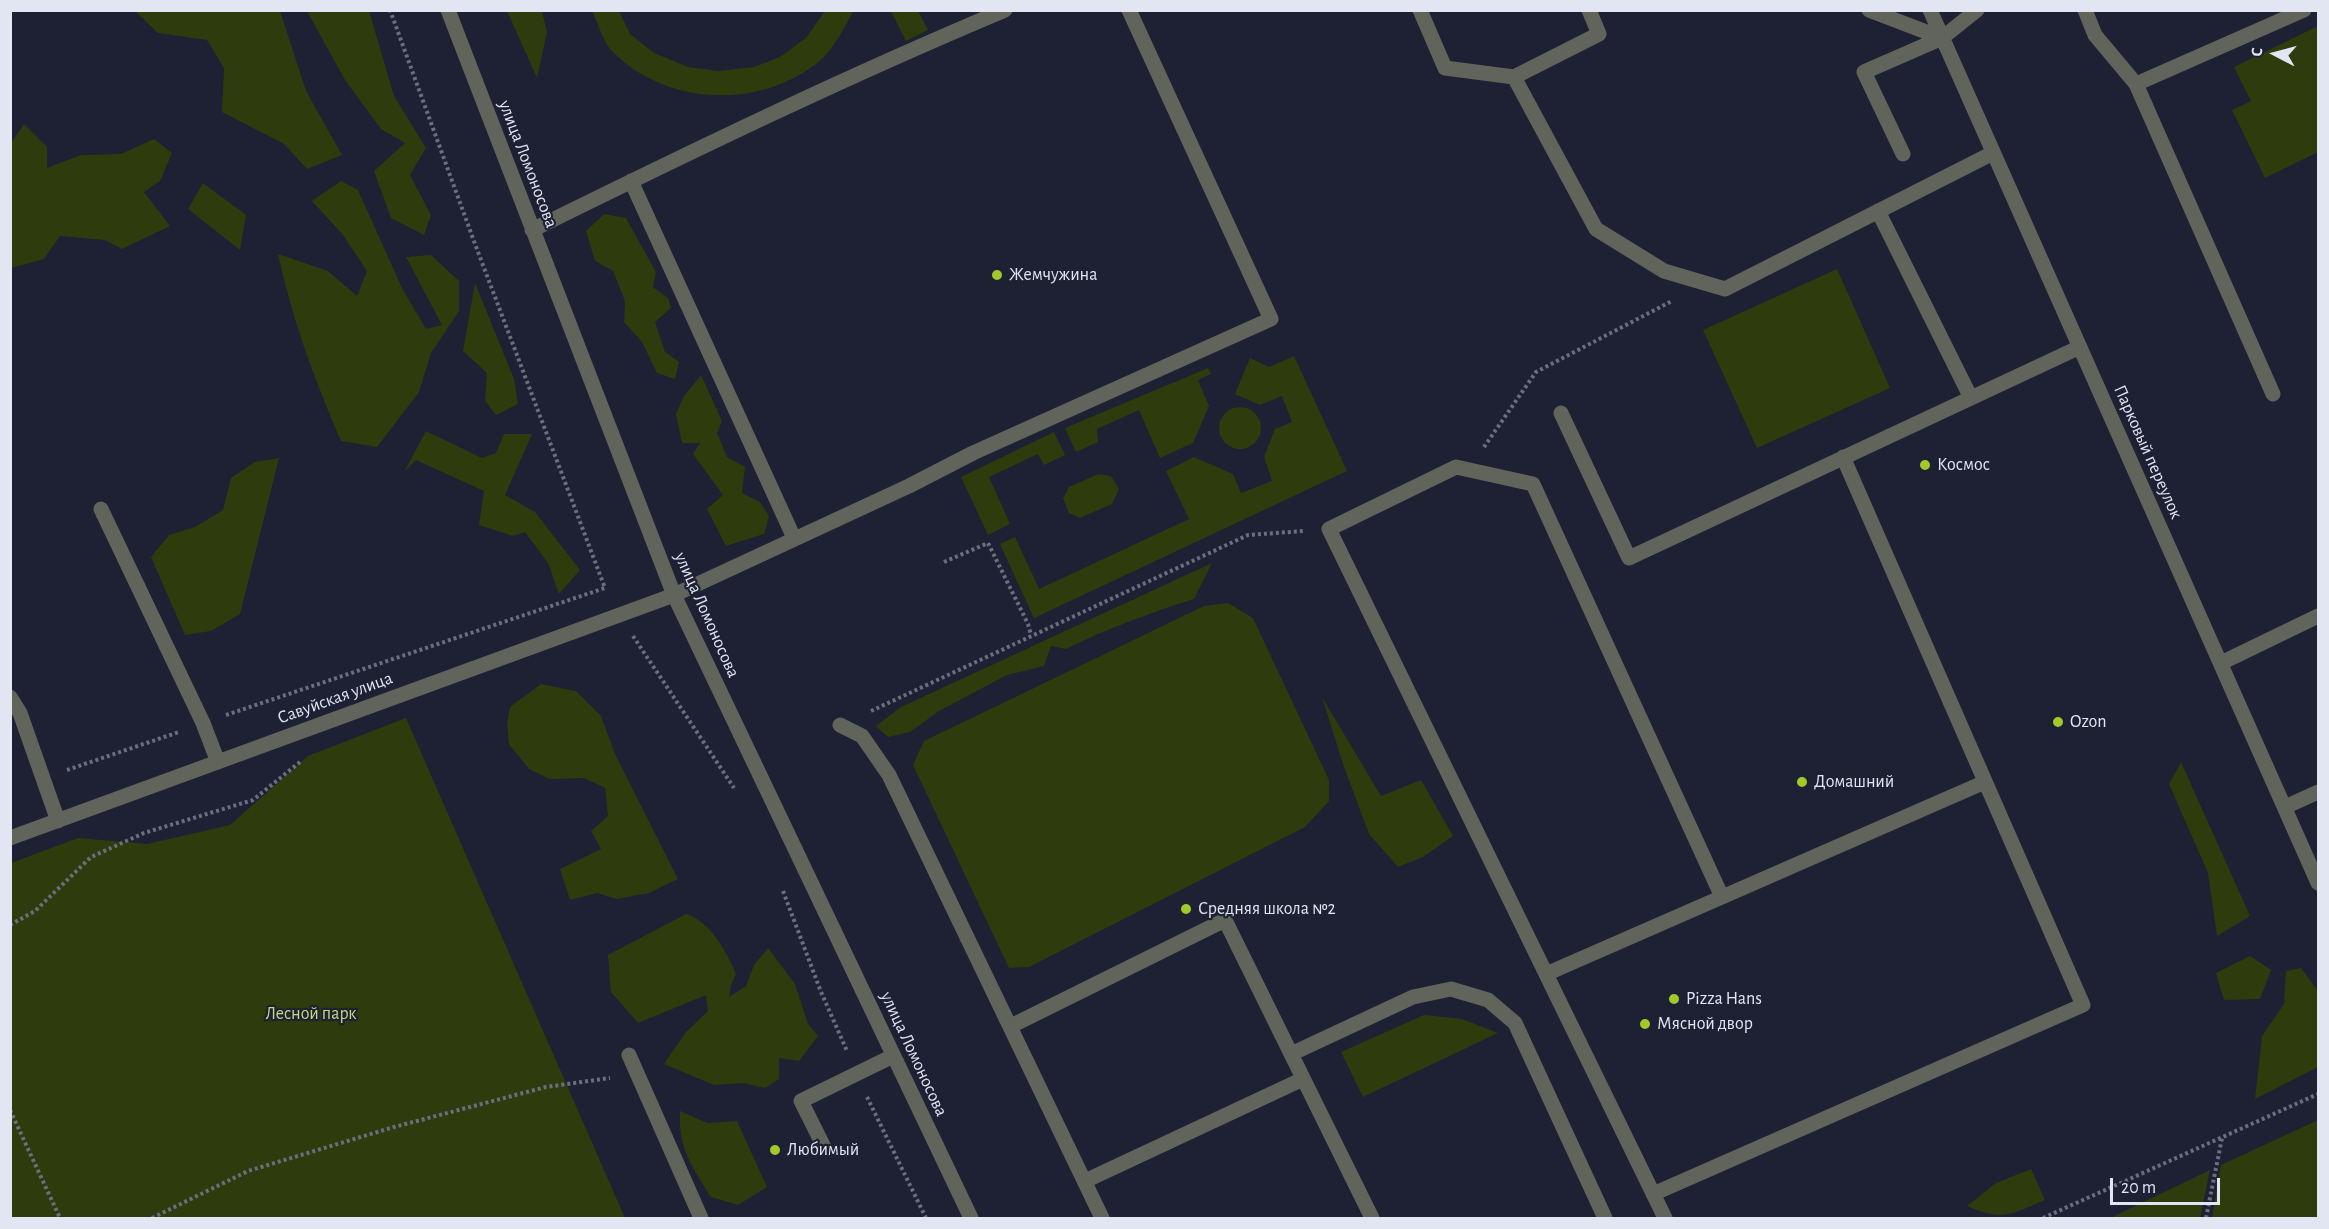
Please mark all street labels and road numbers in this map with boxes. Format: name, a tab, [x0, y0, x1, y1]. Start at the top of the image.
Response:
street label: улица Ломоносова	[494, 97, 562, 231]
street label: Парковый переулок	[2109, 382, 2187, 522]
street label: улица Ломоносова	[670, 549, 744, 681]
street label: Савуйская улица	[274, 667, 396, 729]
street label: улица Ломоносова	[876, 988, 952, 1120]

